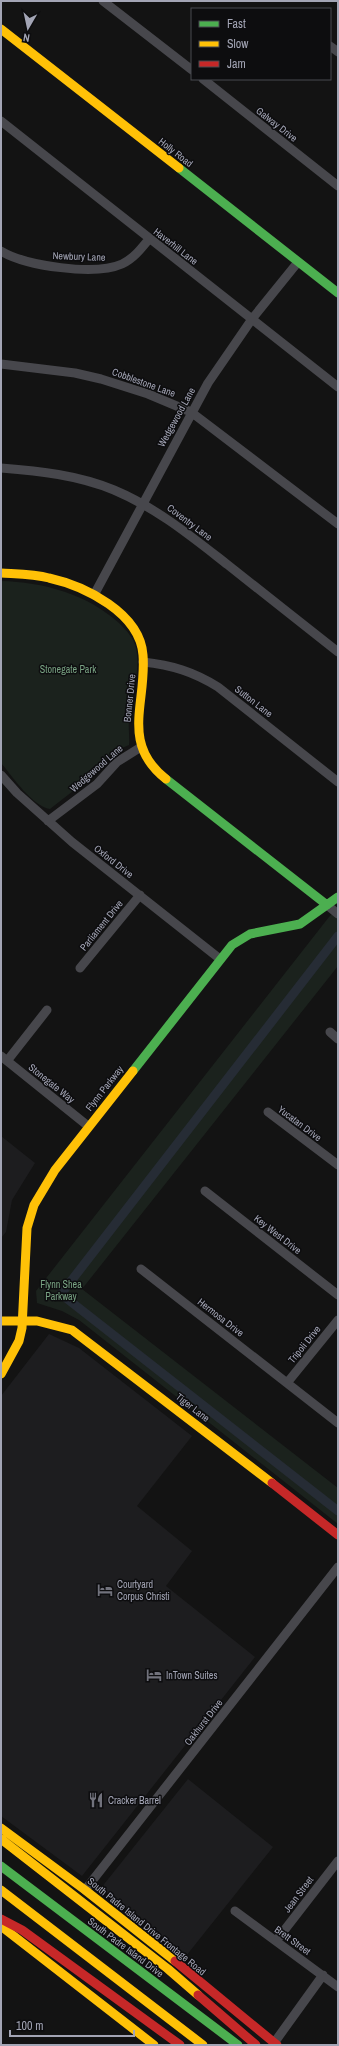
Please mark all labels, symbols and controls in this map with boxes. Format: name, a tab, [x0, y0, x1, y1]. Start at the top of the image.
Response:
north arrow	[8, 8, 48, 48]
legend	[191, 8, 331, 80]
text: Fast	[227, 16, 246, 32]
text: N	[22, 30, 31, 45]
text: Slow	[227, 36, 249, 52]
text: Jam	[227, 56, 246, 72]
street label: Galway Drive	[253, 104, 300, 145]
street label: Holly Road	[156, 135, 195, 170]
street label: Haverhill Lane	[151, 225, 201, 268]
street label: Newbury Lane	[52, 249, 106, 264]
street label: Cobblestone Lane	[110, 365, 178, 400]
street label: Wedgewood Lane	[155, 385, 198, 449]
street label: Coventry Lane	[164, 501, 215, 544]
park label: Stonegate Park	[40, 663, 97, 676]
street label: Bonner Drive	[121, 673, 139, 723]
street label: Sutton Lane	[232, 683, 275, 720]
street label: Wedgewood Lane	[67, 742, 126, 795]
street label: Oxford Drive	[91, 842, 136, 881]
street label: Parliament Drive	[77, 897, 126, 953]
street label: Stonegate Way	[26, 1061, 78, 1107]
street label: Flynn Parkway	[83, 1062, 127, 1113]
street label: Yucatan Drive	[275, 1103, 325, 1144]
street label: Key West Drive	[251, 1212, 304, 1257]
park label: Flynn Shea Parkway	[40, 1278, 82, 1303]
street label: Hermosa Drive	[195, 1295, 247, 1340]
street label: Tripoli Drive	[285, 1322, 324, 1366]
street label: Tiger Lane	[173, 1390, 213, 1425]
place label: Courtyard Corpus Christi	[117, 1578, 170, 1603]
hotel icon: Courtyard Corpus Christi	[96, 1581, 114, 1599]
hotel icon: InTown Suites	[145, 1666, 163, 1684]
place label: InTown Suites	[166, 1669, 218, 1682]
street label: Oakhurst Drive	[181, 1696, 226, 1748]
restaurant icon: Cracker Barrel	[87, 1791, 105, 1809]
place label: Cracker Barrel	[108, 1794, 161, 1807]
street label: Jean Street	[281, 1873, 317, 1915]
street label: South Padre Island Drive Frontage Road	[85, 1875, 209, 1977]
street label: South Padre Island Drive	[86, 1915, 166, 1979]
street label: Brett Street	[272, 1923, 314, 1958]
scale bar	[10, 2012, 134, 2038]
text: 100 m	[16, 2018, 43, 2034]

